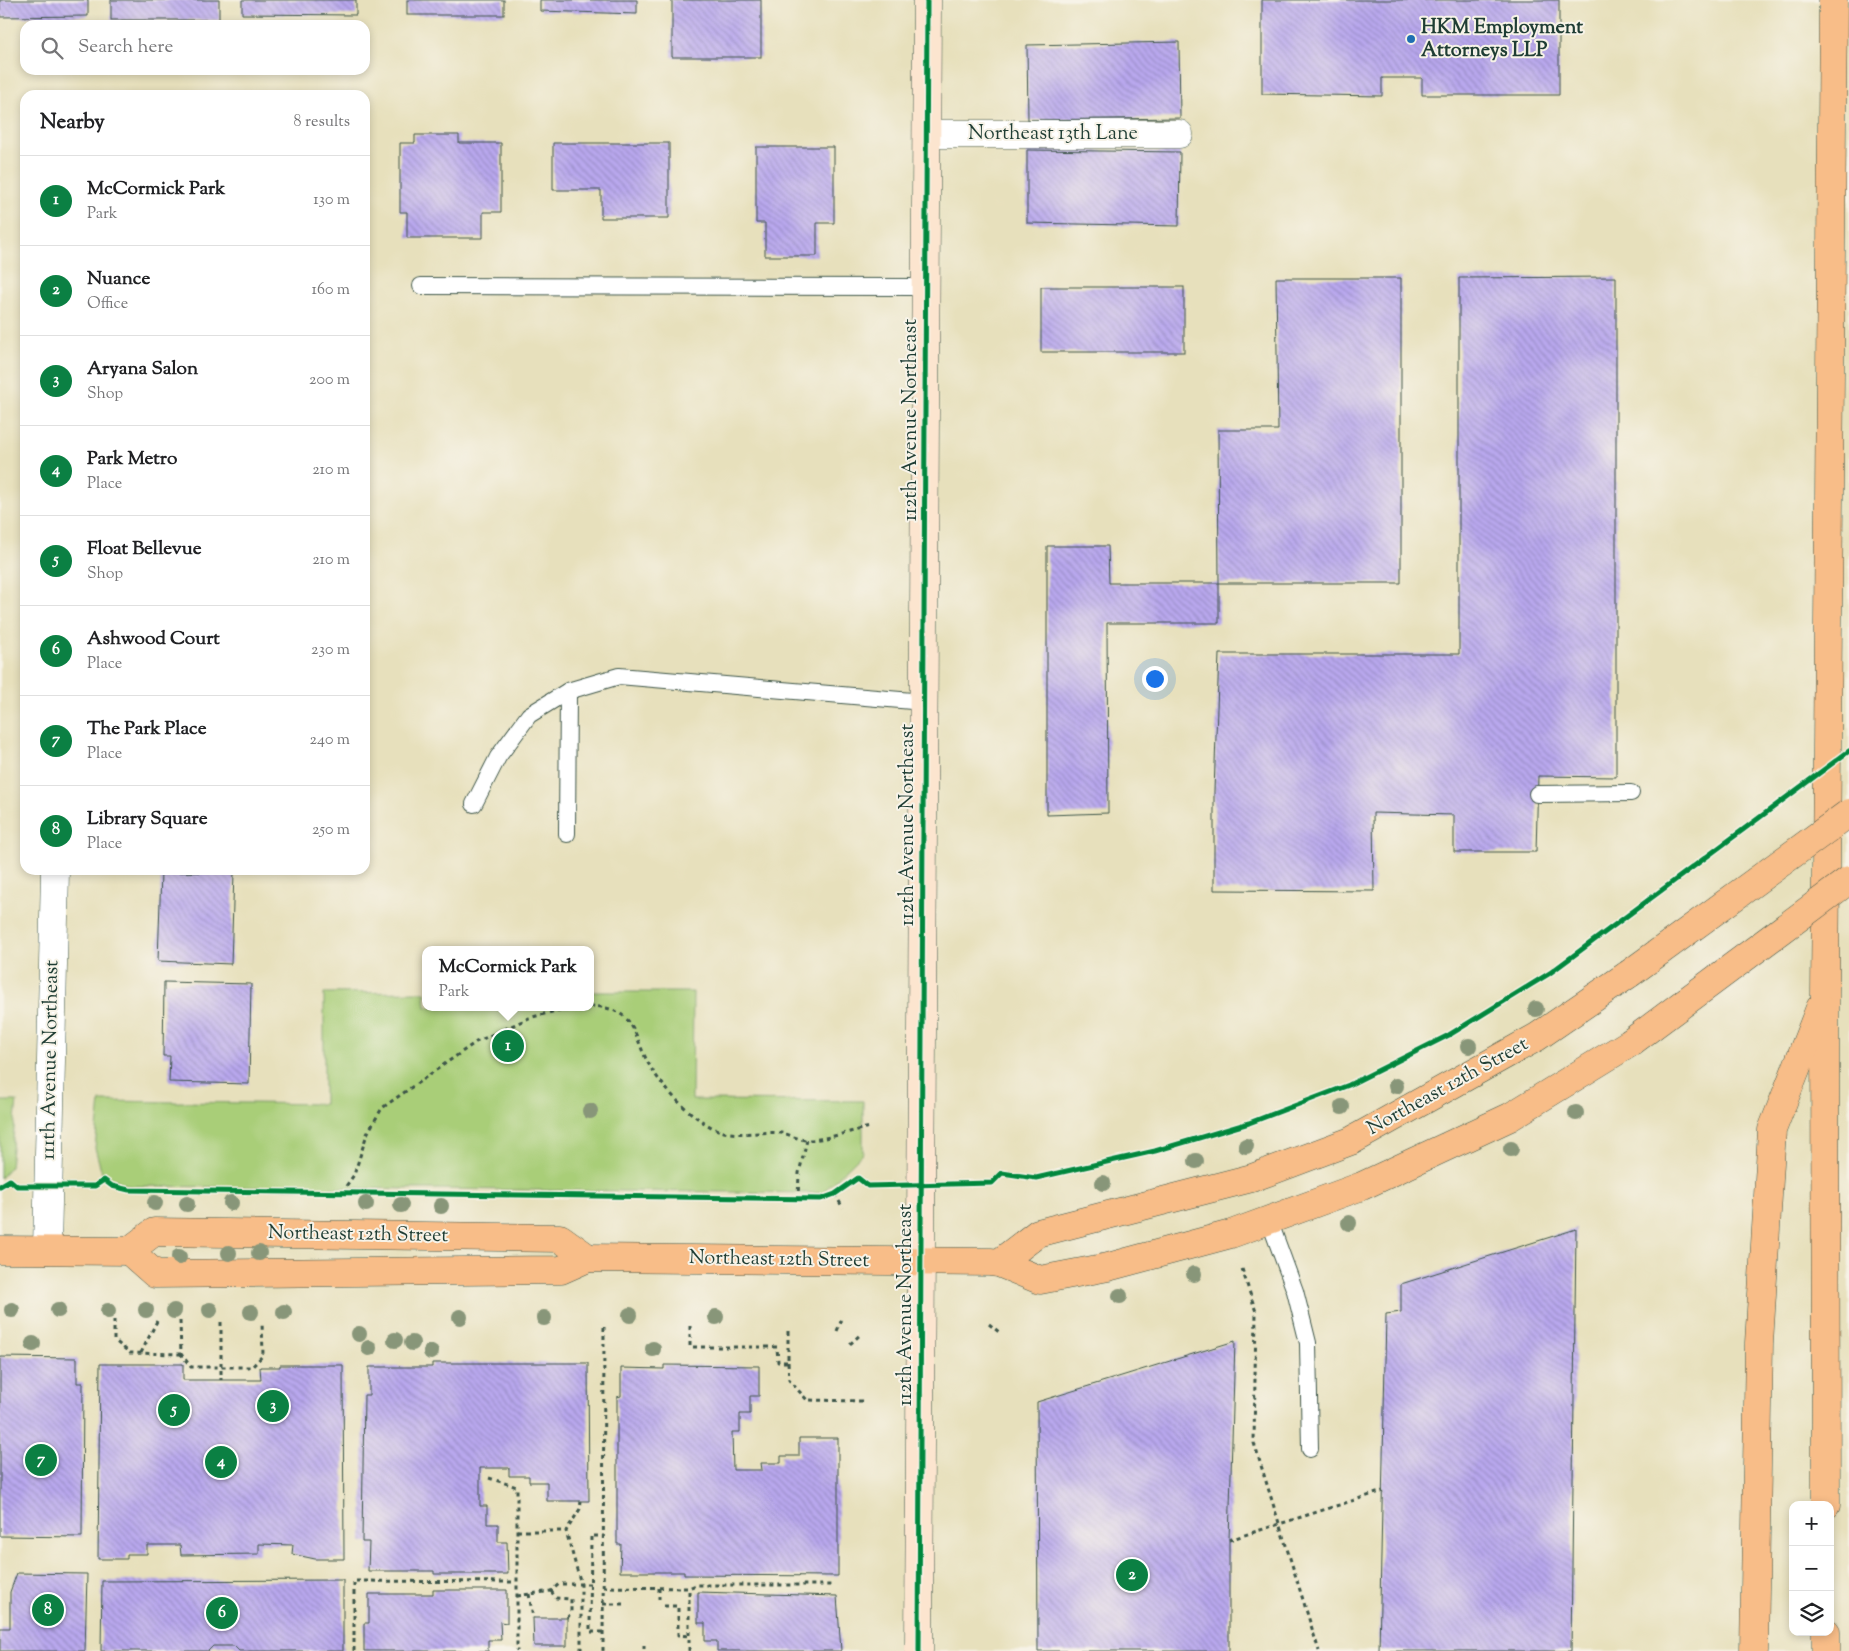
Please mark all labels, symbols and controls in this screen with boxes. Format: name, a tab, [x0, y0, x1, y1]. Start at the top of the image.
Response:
place label: HKM Employment Attorneys LLP	[1421, 14, 1583, 66]
search box	[20, 20, 370, 75]
marker: HKM Employment Attorneys LLP	[1405, 33, 1417, 45]
icon: search	[38, 34, 66, 62]
text: Search here	[78, 34, 173, 61]
text: Nearby	[40, 108, 105, 138]
text: 8 results	[294, 111, 350, 134]
street label: Northeast 13th Lane	[968, 120, 1138, 149]
text: McCormick Park	[87, 176, 225, 203]
text: 1	[53, 189, 59, 212]
text: 130 m	[313, 189, 350, 212]
text: Park	[87, 203, 118, 226]
text: Nuance	[87, 266, 150, 293]
text: 2	[52, 279, 60, 302]
text: 160 m	[312, 279, 350, 302]
text: Office	[87, 293, 128, 316]
street label: 112th Avenue Northeast	[897, 319, 926, 521]
text: Aryana Salon	[87, 356, 198, 383]
text: 3	[53, 369, 59, 392]
text: 200 m	[309, 369, 350, 392]
text: Shop	[87, 383, 123, 406]
text: Park Metro	[87, 446, 177, 473]
text: 4	[52, 459, 60, 482]
text: 210 m	[312, 459, 350, 482]
text: Place	[87, 473, 122, 496]
text: Float Bellevue	[87, 536, 202, 563]
text: 5	[53, 549, 59, 572]
text: 210 m	[312, 549, 350, 572]
text: Shop	[87, 563, 123, 586]
text: Ashwood Court	[87, 626, 220, 653]
text: 6	[52, 639, 60, 662]
text: 230 m	[311, 639, 350, 662]
text: Place	[87, 653, 122, 676]
your location	[1142, 666, 1168, 692]
text: The Park Place	[87, 716, 207, 743]
street label: 112th Avenue Northeast	[894, 724, 923, 926]
text: 7	[52, 729, 60, 752]
text: 240 m	[309, 729, 350, 752]
text: Place	[87, 743, 122, 766]
text: Library Square	[87, 806, 207, 833]
text: 8	[52, 819, 60, 842]
text: 250 m	[312, 819, 350, 842]
text: Place	[87, 833, 122, 856]
popup	[422, 946, 594, 1011]
text: McCormick Park	[439, 954, 577, 981]
street label: 111th Avenue Northeast	[35, 960, 67, 1160]
text: Park	[439, 981, 469, 1004]
pin: 1	[492, 1027, 524, 1065]
street label: Northeast 12th Street	[1362, 1030, 1534, 1143]
street label: 112th Avenue Northeast	[892, 1204, 921, 1406]
street label: Northeast 12th Street	[267, 1219, 449, 1251]
street label: Northeast 12th Street	[688, 1244, 870, 1276]
pin: 3	[257, 1387, 289, 1425]
pin: 5	[158, 1391, 190, 1429]
pin: 7	[25, 1441, 57, 1479]
pin: 4	[205, 1443, 237, 1481]
map controls	[1789, 1501, 1834, 1636]
button: +	[1789, 1501, 1834, 1546]
button: −	[1789, 1546, 1834, 1591]
pin: 2	[1116, 1556, 1148, 1594]
pin: 8	[32, 1591, 64, 1629]
button: layers	[1789, 1591, 1834, 1636]
pin: 6	[206, 1594, 238, 1632]

